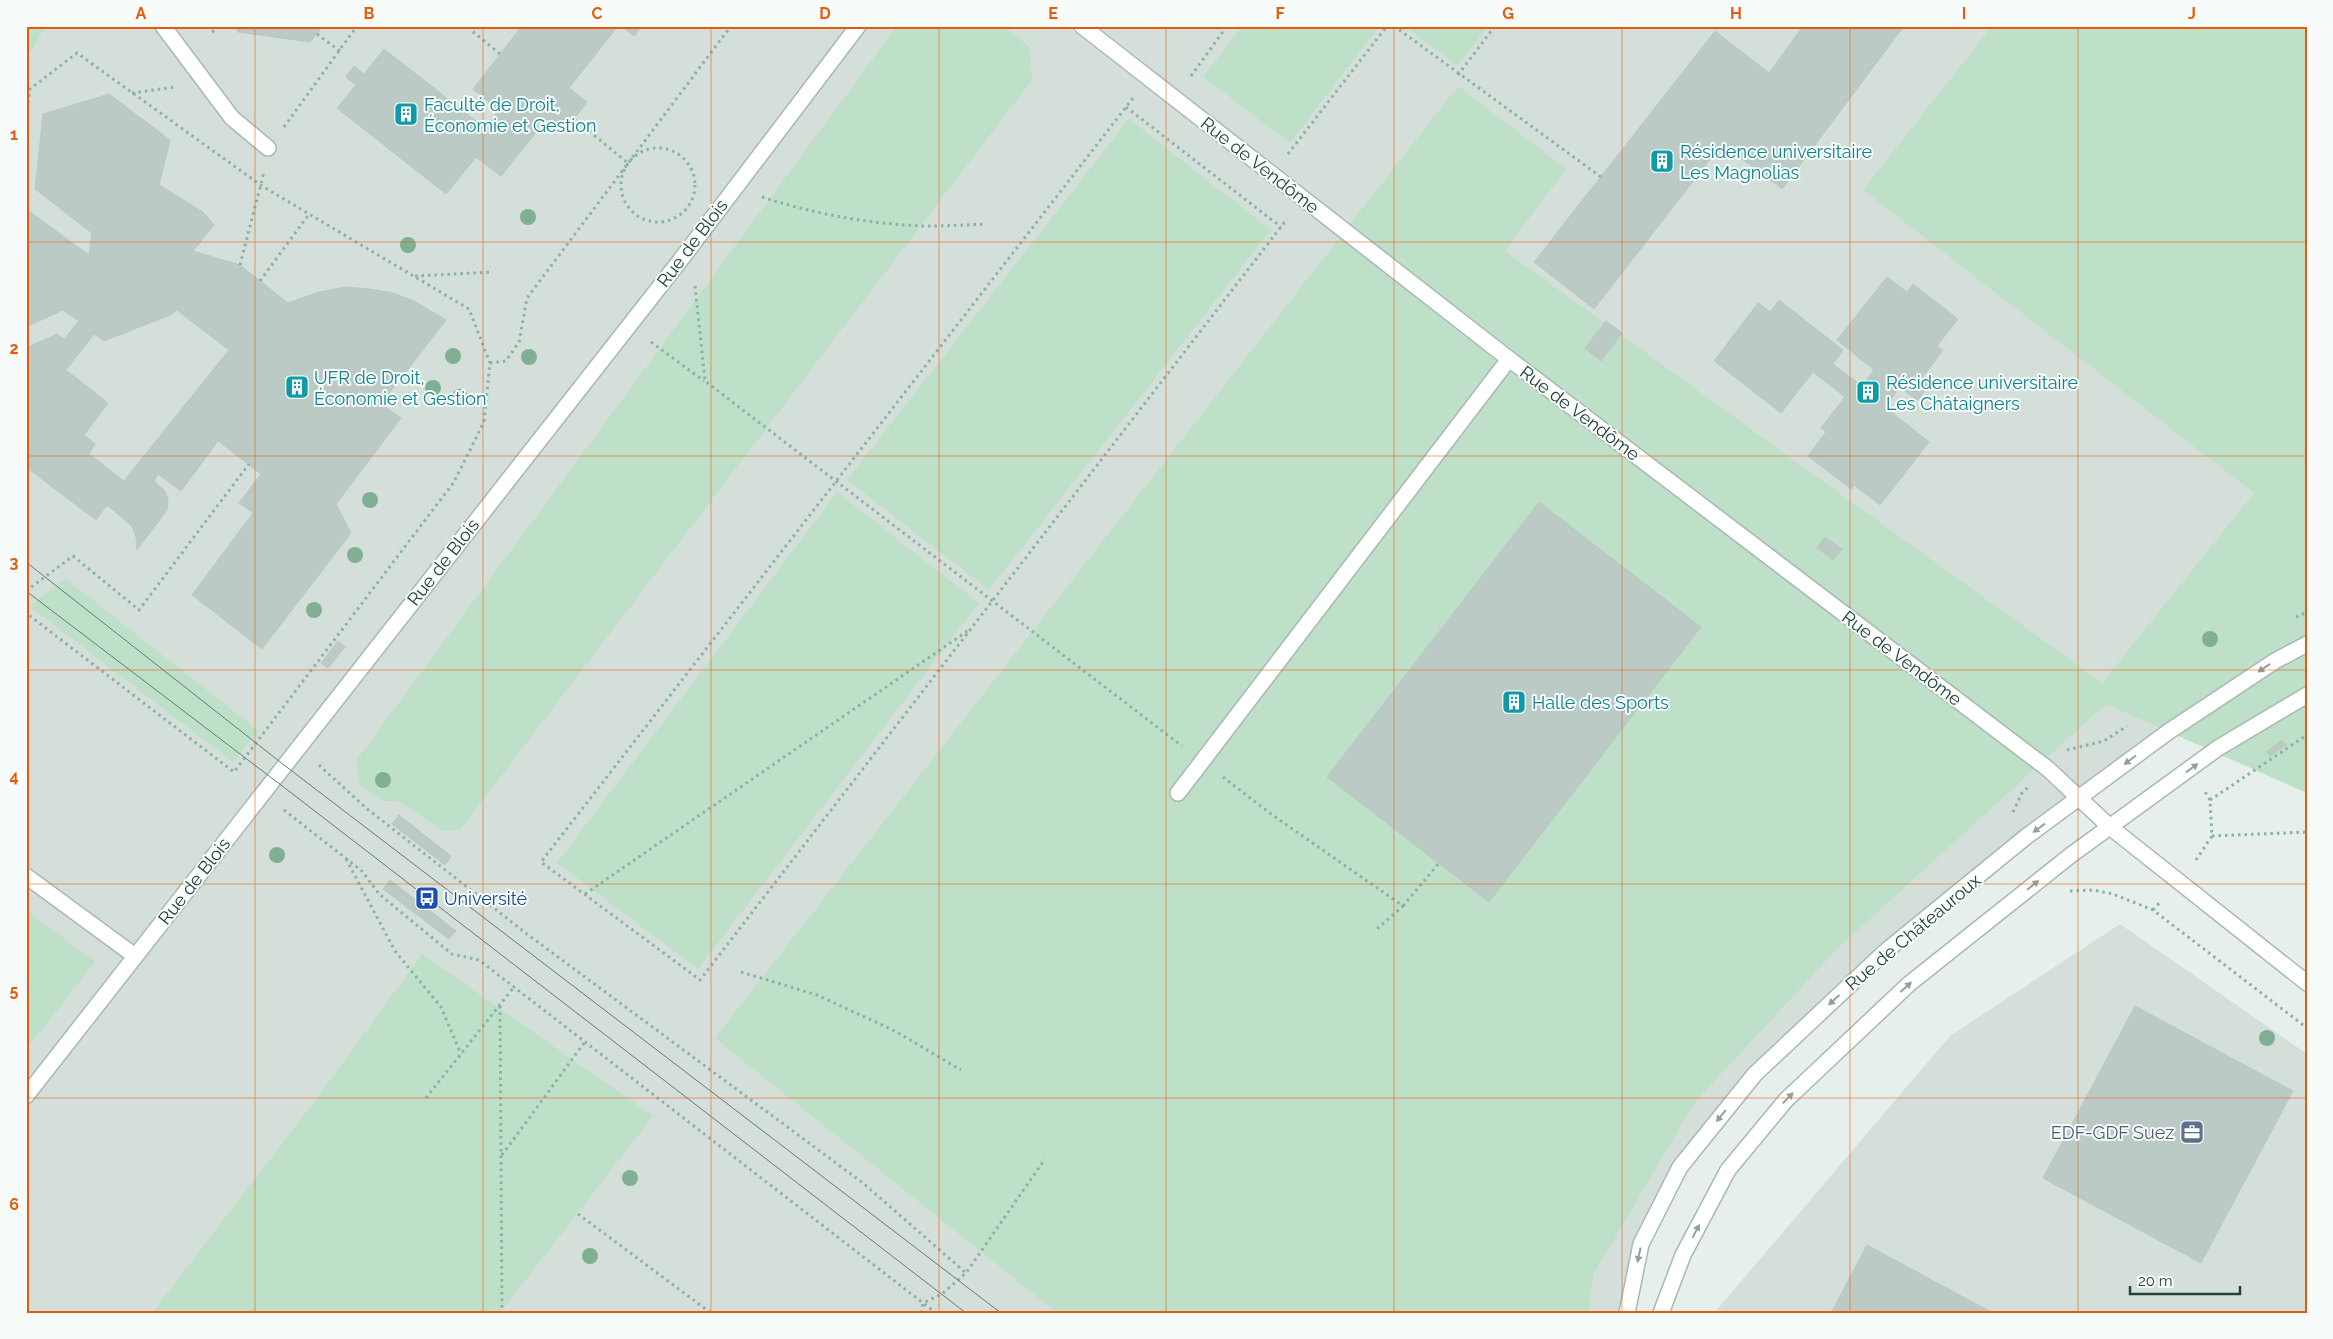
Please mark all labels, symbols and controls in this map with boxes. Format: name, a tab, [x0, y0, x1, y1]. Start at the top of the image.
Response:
text: A	[136, 4, 147, 23]
text: B	[364, 4, 375, 23]
text: C	[592, 4, 603, 23]
text: D	[819, 4, 831, 23]
text: E	[1048, 4, 1058, 23]
text: F	[1275, 4, 1285, 23]
text: G	[1502, 4, 1514, 23]
text: H	[1730, 4, 1742, 23]
text: I	[1962, 4, 1966, 23]
text: J	[2188, 4, 2196, 23]
place label: Faculté de Droit, Économie et Gestion	[424, 94, 596, 136]
building icon: Faculté de Droit, Économie et Gestion	[393, 101, 419, 127]
street label: Rue de Vendôme	[1197, 112, 1324, 218]
text: 1	[10, 125, 18, 144]
place label: Résidence universitaire Les Magnolias	[1680, 141, 1873, 183]
building icon: Résidence universitaire Les Magnolias	[1649, 148, 1675, 174]
street label: Rue de Blois	[652, 195, 732, 291]
text: 2	[9, 339, 19, 358]
street label: Rue de Vendôme	[1516, 361, 1644, 465]
place label: UFR de Droit, Économie et Gestion	[314, 367, 486, 409]
place label: Résidence universitaire Les Châtaigners	[1886, 372, 2079, 414]
building icon: UFR de Droit, Économie et Gestion	[284, 374, 310, 400]
building icon: Résidence universitaire Les Châtaigners	[1855, 379, 1881, 405]
street label: Rue de Blois	[403, 514, 483, 609]
text: 3	[10, 553, 19, 572]
street label: Rue de Vendôme	[1838, 606, 1966, 710]
one-way arrow	[2258, 663, 2271, 673]
building icon: Halle des Sports	[1501, 689, 1527, 715]
place label: Halle des Sports	[1532, 692, 1669, 713]
one-way arrow	[2123, 755, 2137, 765]
one-way arrow	[2185, 763, 2199, 773]
text: 4	[9, 767, 19, 786]
one-way arrow	[2033, 822, 2046, 833]
street label: Rue de Blois	[154, 833, 234, 928]
street label: Rue de Châteauroux	[1841, 869, 1985, 995]
one-way arrow	[2026, 880, 2040, 890]
bus stop icon: Université	[414, 885, 440, 911]
place label: Université	[444, 888, 528, 909]
text: 5	[10, 981, 19, 1000]
one-way arrow	[1900, 981, 1913, 992]
one-way arrow	[1829, 994, 1841, 1006]
one-way arrow	[1782, 1092, 1794, 1104]
one-way arrow	[1716, 1109, 1727, 1122]
office icon: EDF-GDF Suez	[2179, 1119, 2205, 1145]
place label: EDF-GDF Suez	[2051, 1122, 2174, 1143]
text: 6	[9, 1195, 19, 1214]
one-way arrow	[1692, 1223, 1700, 1238]
one-way arrow	[1635, 1247, 1643, 1262]
scale bar	[2130, 1264, 2240, 1296]
text: 20 m	[2138, 1272, 2173, 1290]

